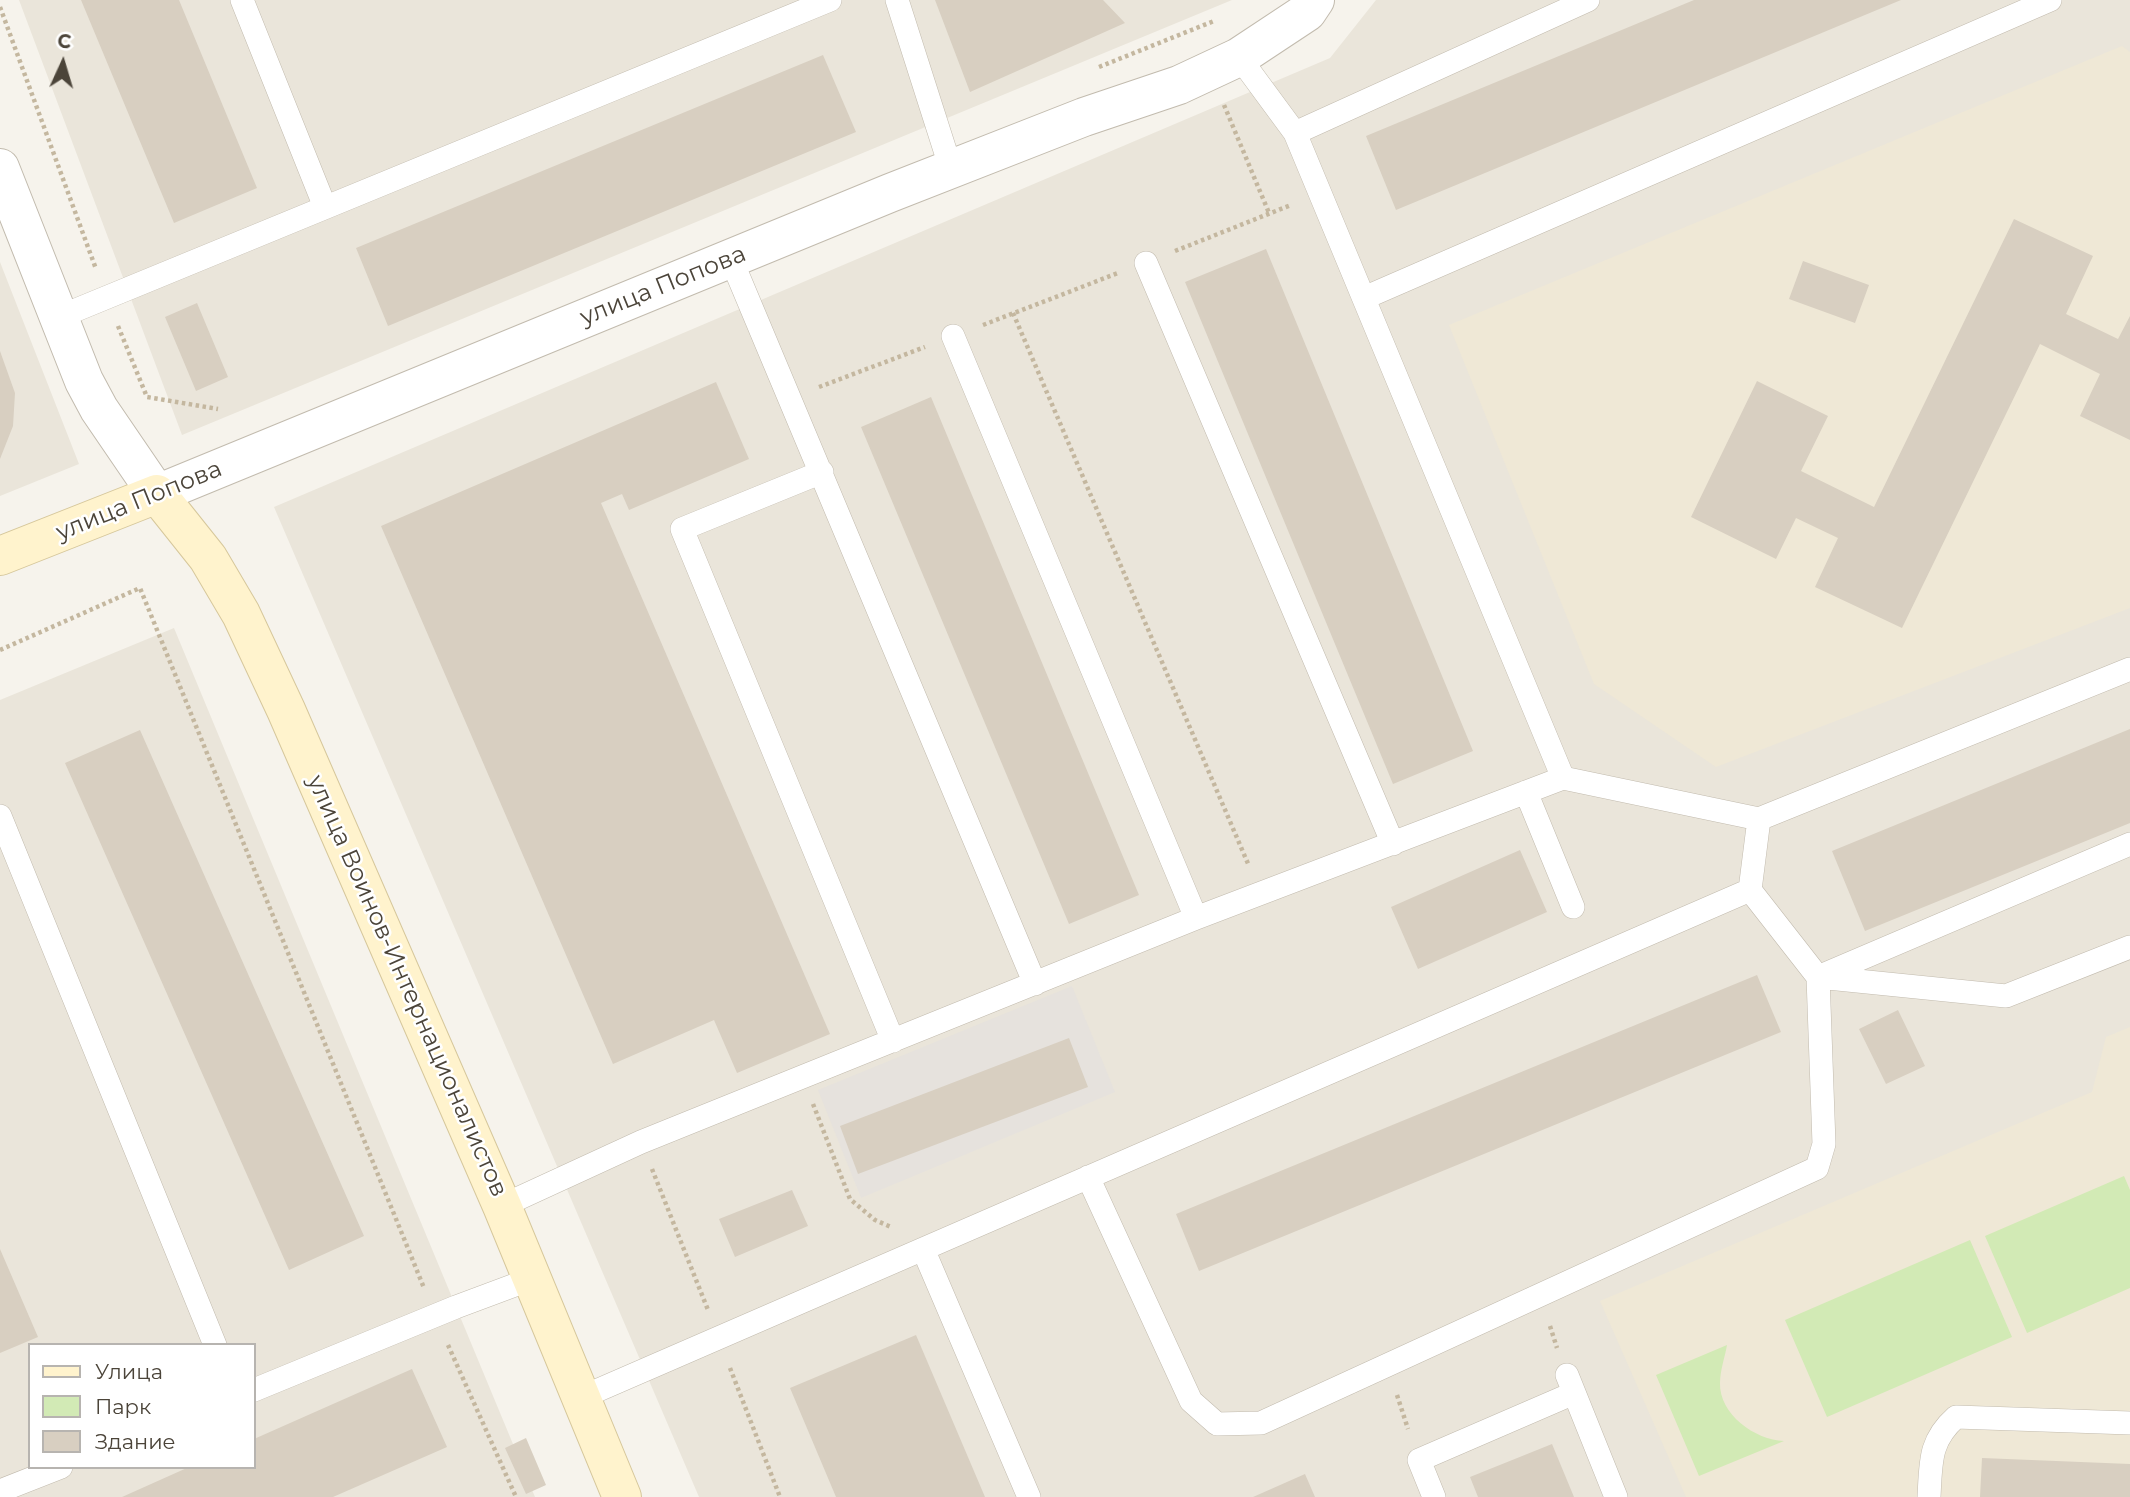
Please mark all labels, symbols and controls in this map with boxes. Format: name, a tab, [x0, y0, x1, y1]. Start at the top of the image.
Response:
north arrow	[28, 28, 98, 98]
text: С	[57, 30, 72, 54]
street label: улица Попова	[576, 240, 750, 332]
street label: улица Попова	[52, 455, 226, 547]
street label: улица Воинов-Интернационалистов	[301, 771, 513, 1201]
legend	[28, 1343, 256, 1469]
text: Улица	[95, 1359, 163, 1384]
text: Парк	[95, 1394, 151, 1419]
text: Здание	[95, 1429, 176, 1454]

